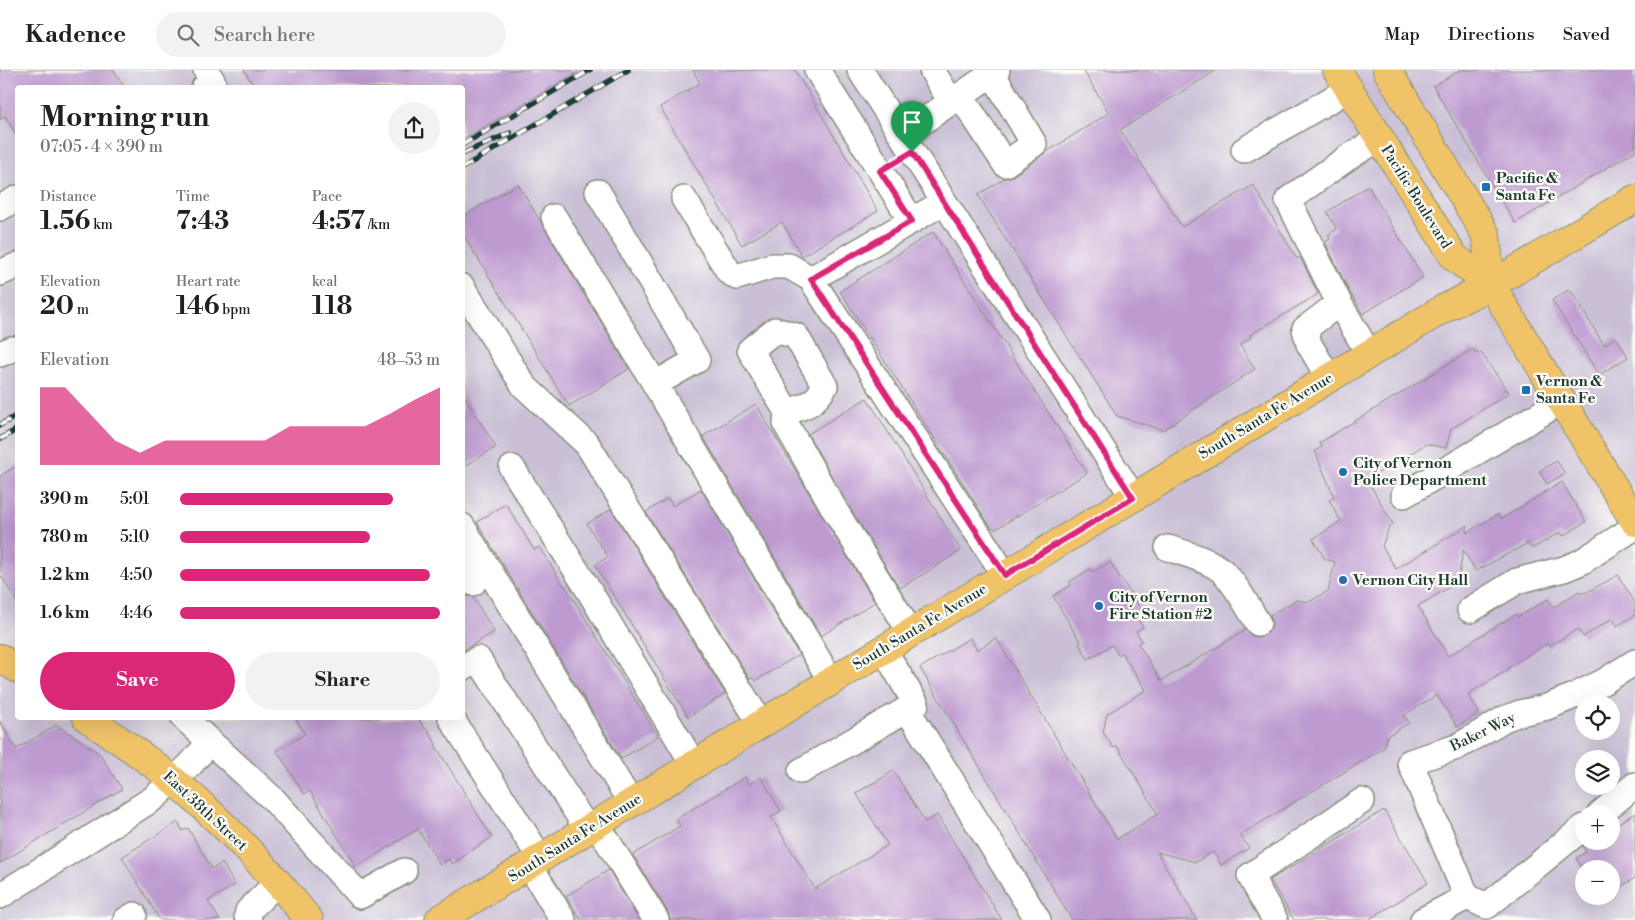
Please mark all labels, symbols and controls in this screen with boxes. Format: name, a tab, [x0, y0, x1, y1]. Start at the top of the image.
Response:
search box	[156, 12, 506, 57]
text: Kadence	[25, 20, 126, 50]
icon: search	[174, 21, 202, 49]
text: Search here	[214, 23, 315, 47]
text: Map	[1384, 23, 1420, 46]
text: Directions	[1448, 23, 1535, 46]
text: Saved	[1563, 23, 1610, 46]
text: Morning run	[40, 100, 209, 135]
pin	[891, 101, 933, 152]
button: share	[388, 102, 440, 154]
icon: arrive	[898, 108, 926, 136]
text: 07:05 · 4 × 390 m	[40, 137, 163, 157]
street label: Pacific Boulevard	[1376, 142, 1456, 253]
place label: Pacific & Santa Fe	[1496, 169, 1559, 205]
marker: Pacific & Santa Fe	[1480, 181, 1492, 193]
text: Distance	[40, 188, 97, 206]
text: Time	[176, 188, 210, 206]
text: Pace	[312, 188, 342, 206]
text: 1.56	[40, 206, 90, 237]
text: 7:43	[176, 206, 229, 237]
text: 4:57	[312, 206, 365, 237]
text: km	[90, 216, 113, 234]
text: /km	[365, 216, 390, 234]
text: Elevation	[40, 273, 101, 291]
text: Heart rate	[176, 273, 241, 291]
text: kcal	[312, 273, 337, 291]
text: 20	[40, 291, 74, 322]
text: 146	[176, 291, 219, 322]
text: 118	[312, 291, 352, 322]
text: m	[74, 301, 89, 319]
text: bpm	[219, 301, 251, 319]
text: Elevation	[40, 350, 109, 370]
text: 48–53 m	[377, 350, 440, 370]
street label: South Santa Fe Avenue	[1195, 368, 1337, 464]
place label: Vernon & Santa Fe	[1535, 372, 1603, 408]
marker: Vernon & Santa Fe	[1520, 384, 1532, 396]
place label: City of Vernon Police Department	[1353, 454, 1487, 490]
marker: City of Vernon Police Department	[1337, 466, 1349, 478]
text: 390 m	[40, 489, 88, 509]
text: 5:01	[120, 489, 149, 509]
text: 780 m	[40, 527, 88, 547]
text: 5:10	[120, 527, 149, 547]
text: 1.2 km	[40, 565, 89, 585]
text: 4:50	[120, 565, 153, 585]
place label: Vernon City Hall	[1352, 571, 1468, 590]
marker: Vernon City Hall	[1337, 574, 1349, 586]
street label: South Santa Fe Avenue	[849, 579, 991, 675]
place label: City of Vernon Fire Station #2	[1109, 588, 1213, 624]
marker: City of Vernon Fire Station #2	[1093, 600, 1105, 612]
text: 1.6 km	[40, 603, 89, 623]
text: 4:46	[120, 603, 152, 623]
button: Save	[40, 652, 235, 710]
button: Share	[245, 652, 440, 710]
map controls	[1575, 695, 1620, 905]
button: locate	[1575, 695, 1620, 740]
street label: Baker Way	[1446, 708, 1519, 756]
button: layers	[1575, 750, 1620, 795]
street label: East 38th Street	[159, 767, 252, 856]
street label: South Santa Fe Avenue	[505, 789, 645, 887]
button: +	[1575, 805, 1620, 850]
button: −	[1575, 860, 1620, 905]

